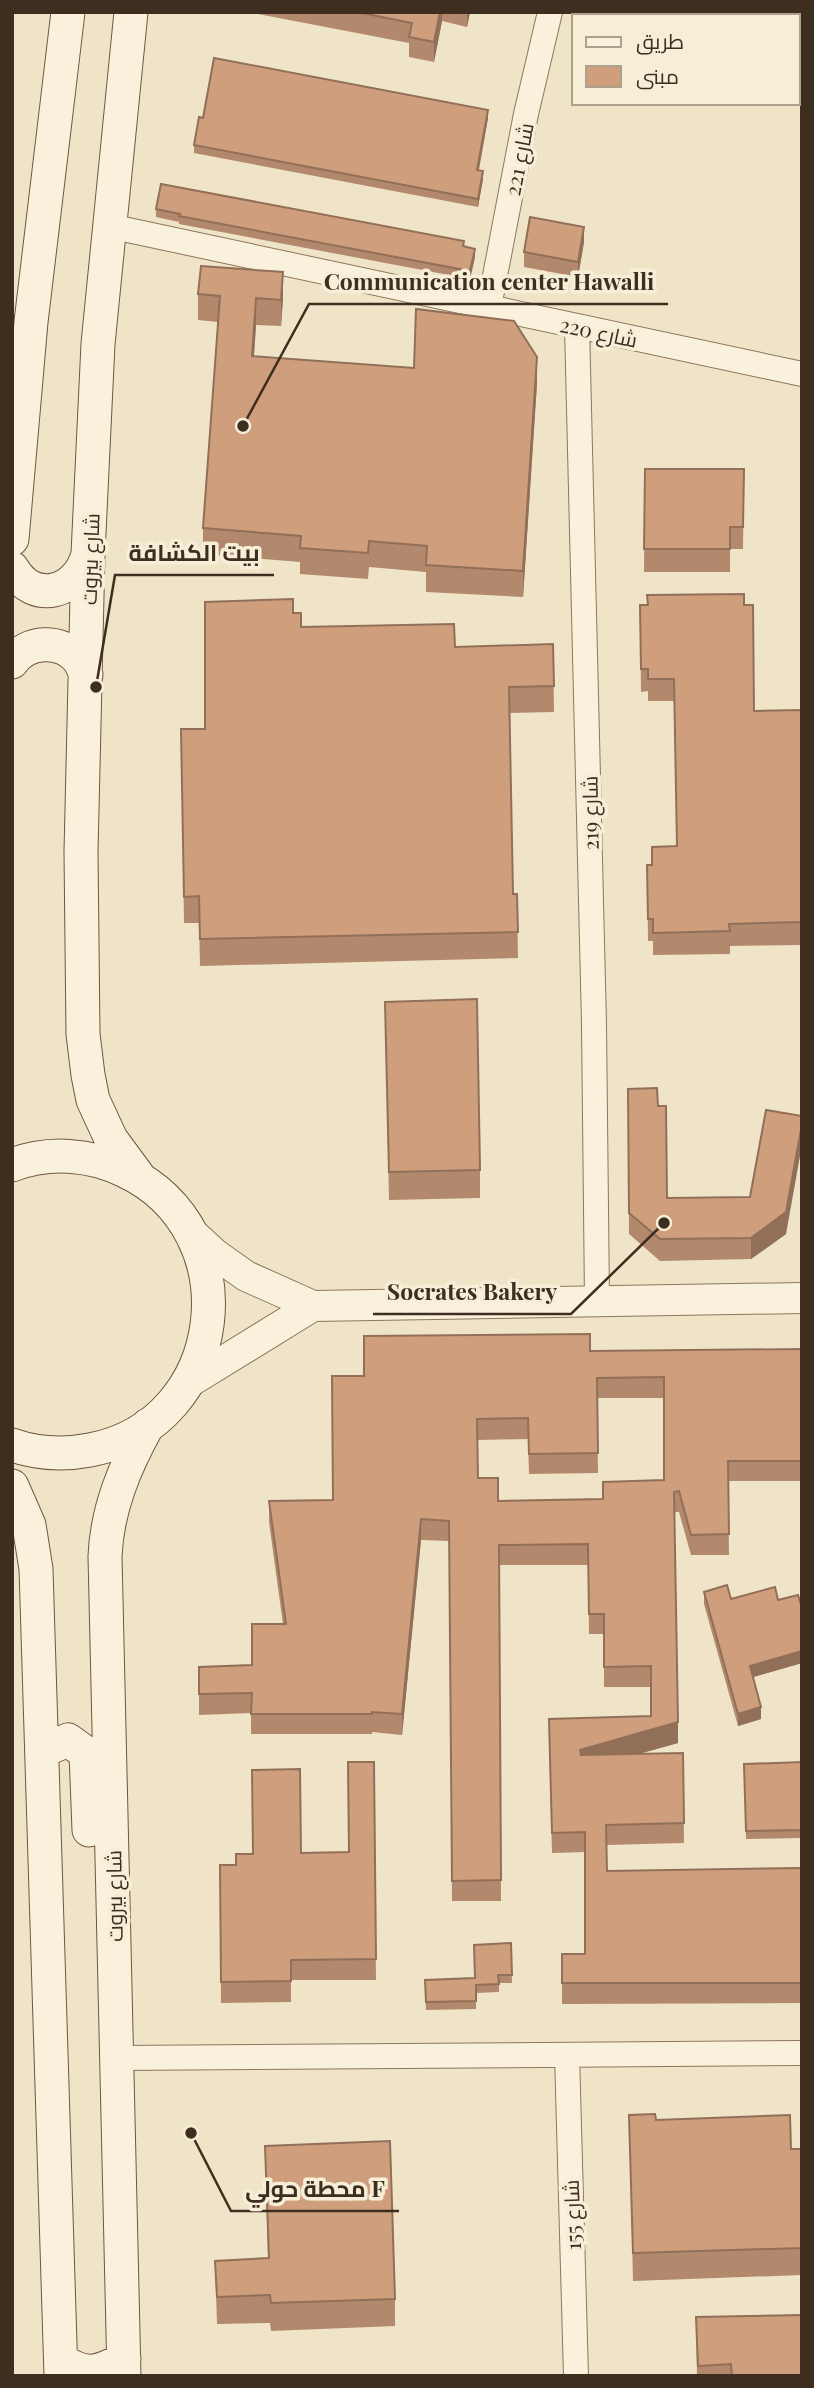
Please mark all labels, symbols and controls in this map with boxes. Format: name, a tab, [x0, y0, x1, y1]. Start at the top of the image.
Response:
legend	[572, 14, 800, 105]
text: طريق	[636, 26, 684, 55]
text: مبنى	[636, 61, 679, 90]
street label: شارع 221	[497, 120, 541, 198]
callout: Communication center Hawalli	[309, 260, 668, 304]
text: Communication center Hawalli	[324, 265, 654, 296]
street label: شارع 220	[557, 309, 640, 355]
street label: شارع بيروت	[73, 513, 107, 606]
callout: بيت الكشافة	[115, 531, 274, 575]
text: بيت الكشافة	[128, 536, 260, 567]
street label: شارع 219	[574, 776, 606, 850]
callout: Socrates Bakery	[373, 1270, 571, 1314]
text: Socrates Bakery	[387, 1275, 557, 1306]
street label: شارع بيروت	[98, 1850, 130, 1942]
callout: محطة حولي F	[231, 2167, 399, 2211]
text: محطة حولي F	[245, 2172, 385, 2208]
street label: شارع 155	[556, 2179, 588, 2251]

